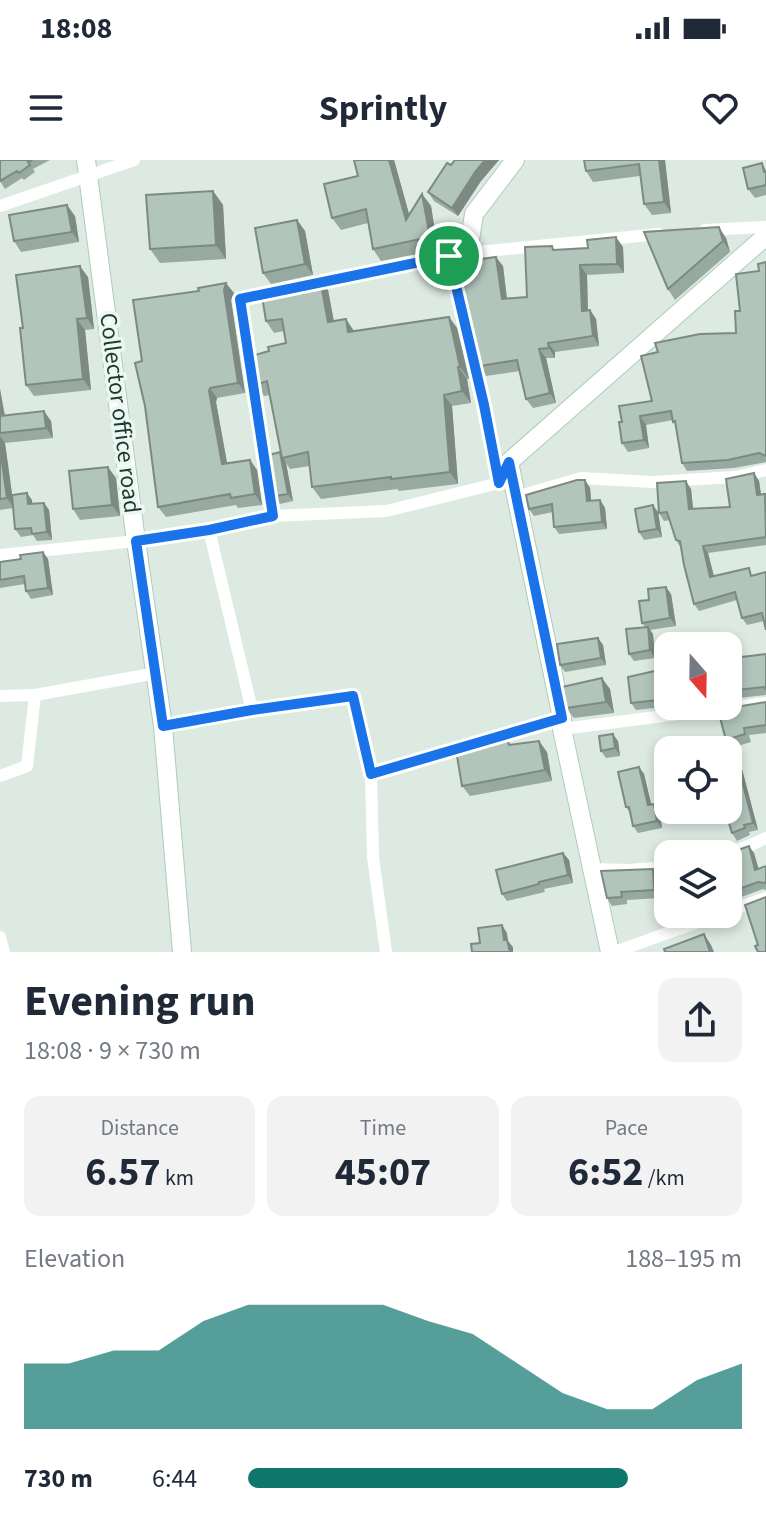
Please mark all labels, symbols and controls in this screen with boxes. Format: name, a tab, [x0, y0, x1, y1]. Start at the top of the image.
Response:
text: 18:08	[40, 7, 112, 50]
text: Sprintly	[319, 83, 447, 134]
icon: menu	[24, 86, 68, 130]
icon: heart	[698, 86, 742, 130]
pin	[415, 222, 483, 290]
icon: arrive	[427, 234, 471, 278]
street label: Collector office road	[90, 311, 150, 515]
north arrow	[654, 632, 742, 720]
map controls	[654, 632, 742, 928]
button: locate	[654, 736, 742, 824]
button: layers	[654, 840, 742, 928]
text: Evening run	[24, 970, 256, 1033]
button: share	[658, 978, 742, 1062]
text: 18:08 · 9 × 730 m	[24, 1032, 201, 1069]
text: Distance	[101, 1112, 179, 1144]
text: Time	[360, 1112, 406, 1144]
text: Pace	[605, 1112, 648, 1144]
text: 6.57	[85, 1144, 161, 1201]
text: 45:07	[335, 1144, 431, 1201]
text: 6:52	[568, 1144, 643, 1201]
text: km	[161, 1162, 194, 1194]
text: /km	[643, 1162, 685, 1194]
text: Elevation	[24, 1240, 125, 1277]
text: 188–195 m	[625, 1240, 742, 1277]
text: 730 m	[24, 1460, 93, 1497]
text: 6:44	[152, 1460, 197, 1497]

